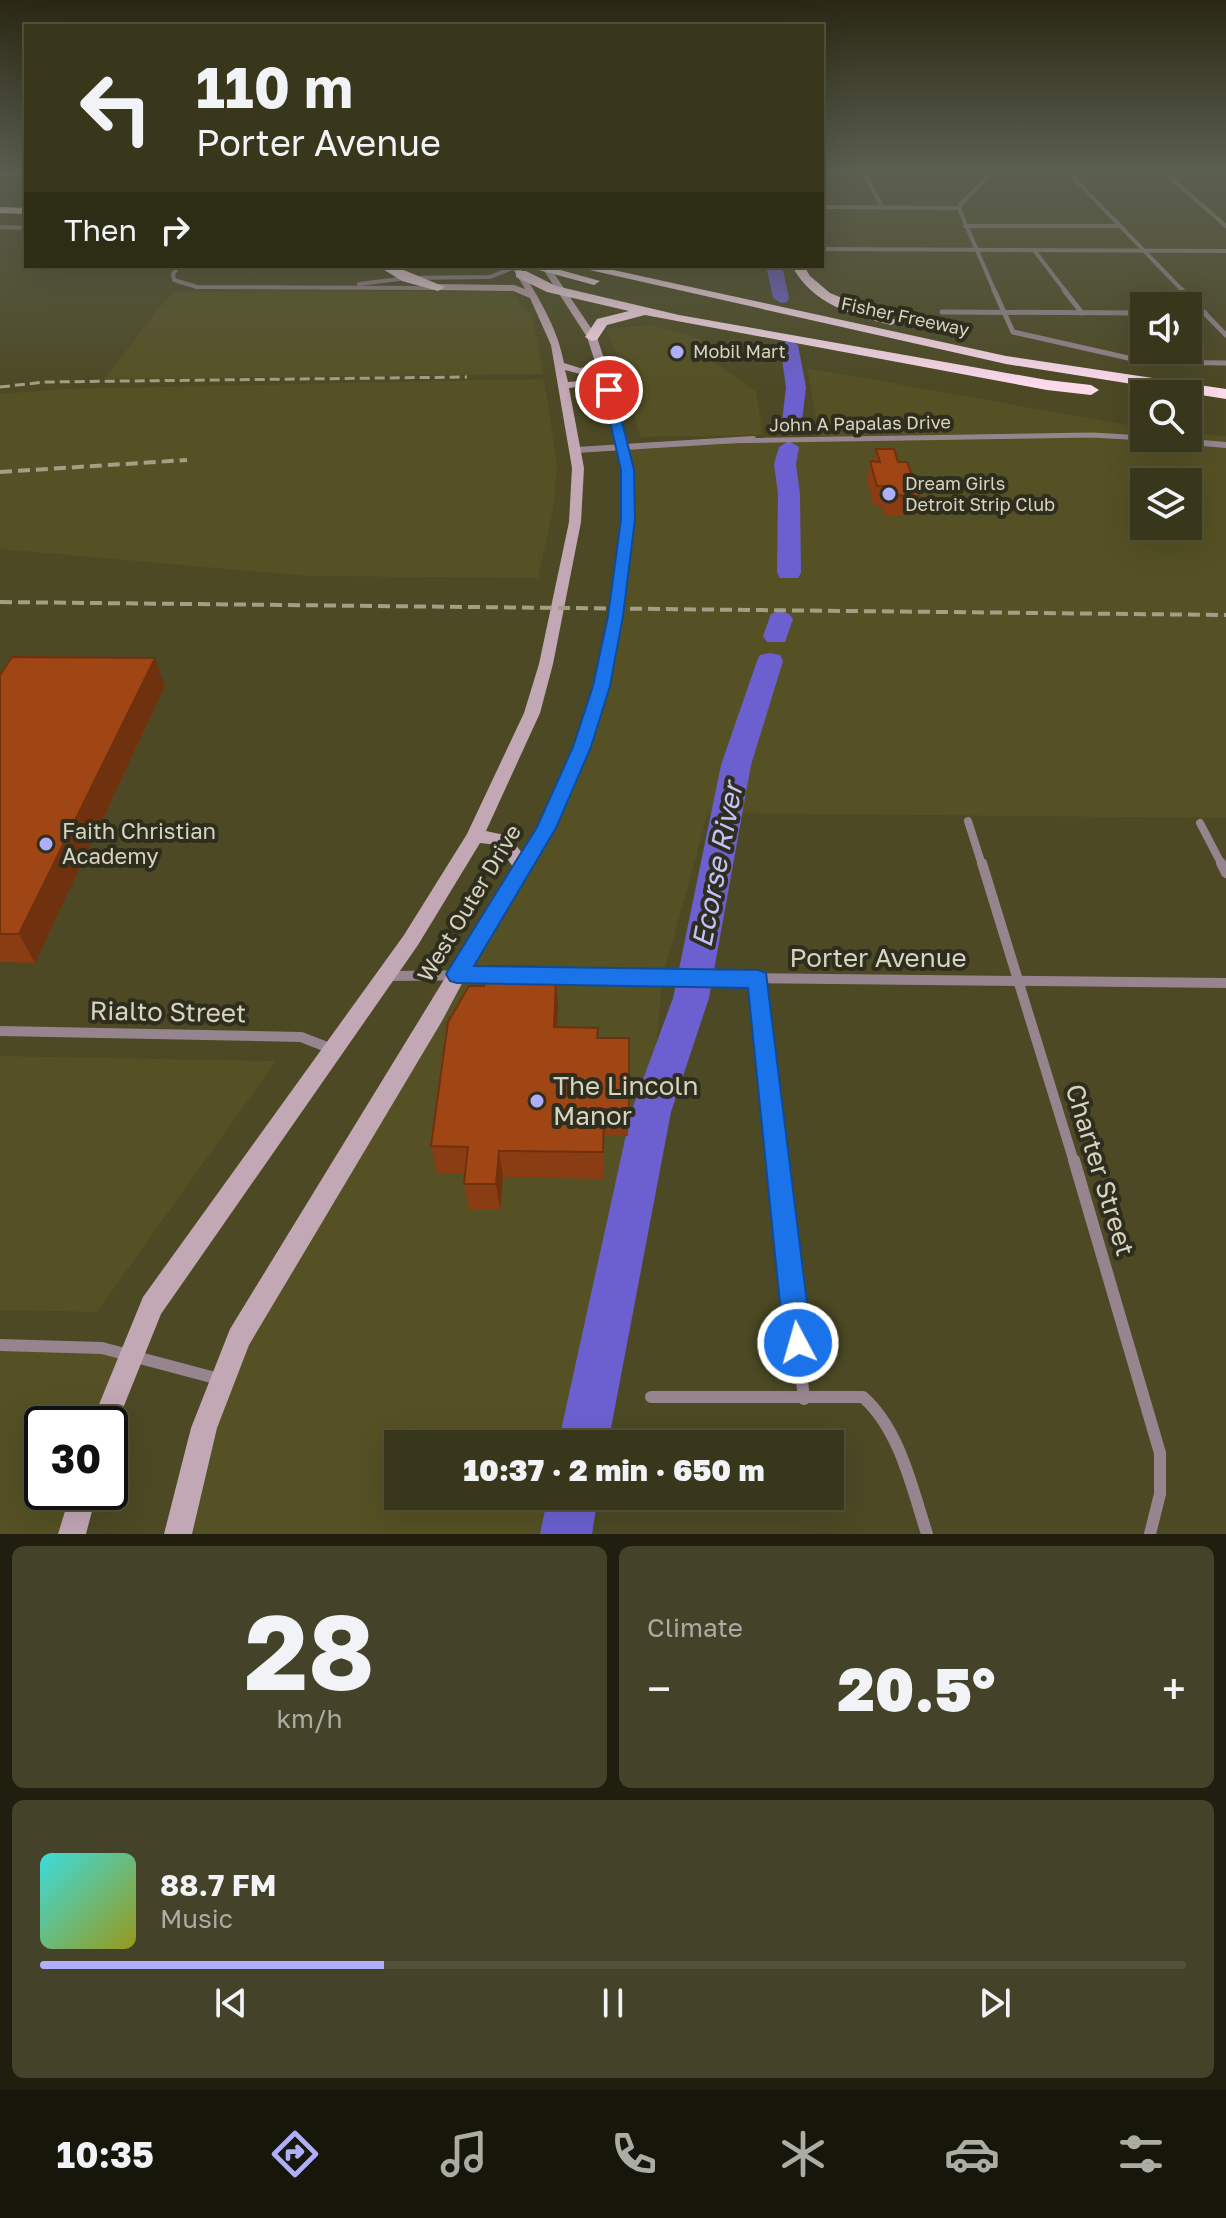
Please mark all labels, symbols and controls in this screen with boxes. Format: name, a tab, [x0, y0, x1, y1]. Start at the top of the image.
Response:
text: 110 m	[196, 53, 353, 120]
icon: left	[64, 56, 168, 160]
text: Porter Avenue	[196, 121, 441, 164]
icon: right	[153, 208, 197, 252]
text: Then	[64, 212, 137, 248]
street label: Fisher Freeway	[839, 292, 971, 340]
map controls	[1130, 292, 1202, 540]
button: sound	[1130, 292, 1202, 364]
place label: Mobil Mart	[693, 340, 786, 362]
marker: Mobil Mart	[668, 343, 686, 361]
pin	[575, 356, 643, 424]
icon: arrive	[587, 368, 631, 412]
button: search	[1130, 380, 1202, 452]
street label: John A Papalas Drive	[769, 410, 951, 436]
button: layers	[1130, 468, 1202, 540]
place label: Dream Girls Detroit Strip Club	[905, 472, 1055, 515]
marker: Dream Girls Detroit Strip Club	[880, 485, 898, 503]
water label: Ecorse River	[684, 776, 749, 950]
place label: Faith Christian Academy	[62, 817, 216, 869]
street label: West Outer Drive	[411, 819, 526, 986]
marker: Faith Christian Academy	[37, 835, 55, 853]
street label: Porter Avenue	[790, 942, 966, 973]
street label: Rialto Street	[89, 995, 247, 1028]
place label: The Lincoln Manor	[553, 1070, 699, 1131]
street label: Charter Street	[1060, 1080, 1141, 1260]
marker: The Lincoln Manor	[528, 1092, 546, 1110]
position arrow	[756, 1301, 840, 1385]
speed limit sign: 30	[24, 1406, 128, 1510]
text: 10:37 · 2 min · 650 m	[463, 1452, 765, 1488]
text: 28	[244, 1588, 375, 1713]
text: Climate	[647, 1612, 743, 1643]
text: 20.5°	[838, 1652, 995, 1724]
text: −	[647, 1662, 671, 1715]
text: +	[1162, 1662, 1186, 1715]
text: km/h	[276, 1703, 343, 1734]
text: 88.7 FM	[160, 1867, 276, 1903]
text: Music	[160, 1903, 233, 1934]
icon: previous	[209, 1981, 253, 2025]
icon: pause	[591, 1981, 635, 2025]
icon: next	[973, 1981, 1017, 2025]
icon: directions	[267, 2126, 323, 2182]
icon: music	[436, 2126, 492, 2182]
icon: phone	[606, 2126, 662, 2182]
icon: climate	[775, 2126, 831, 2182]
icon: car	[944, 2126, 1000, 2182]
icon: filters	[1113, 2126, 1169, 2182]
text: 10:35	[57, 2133, 154, 2176]

